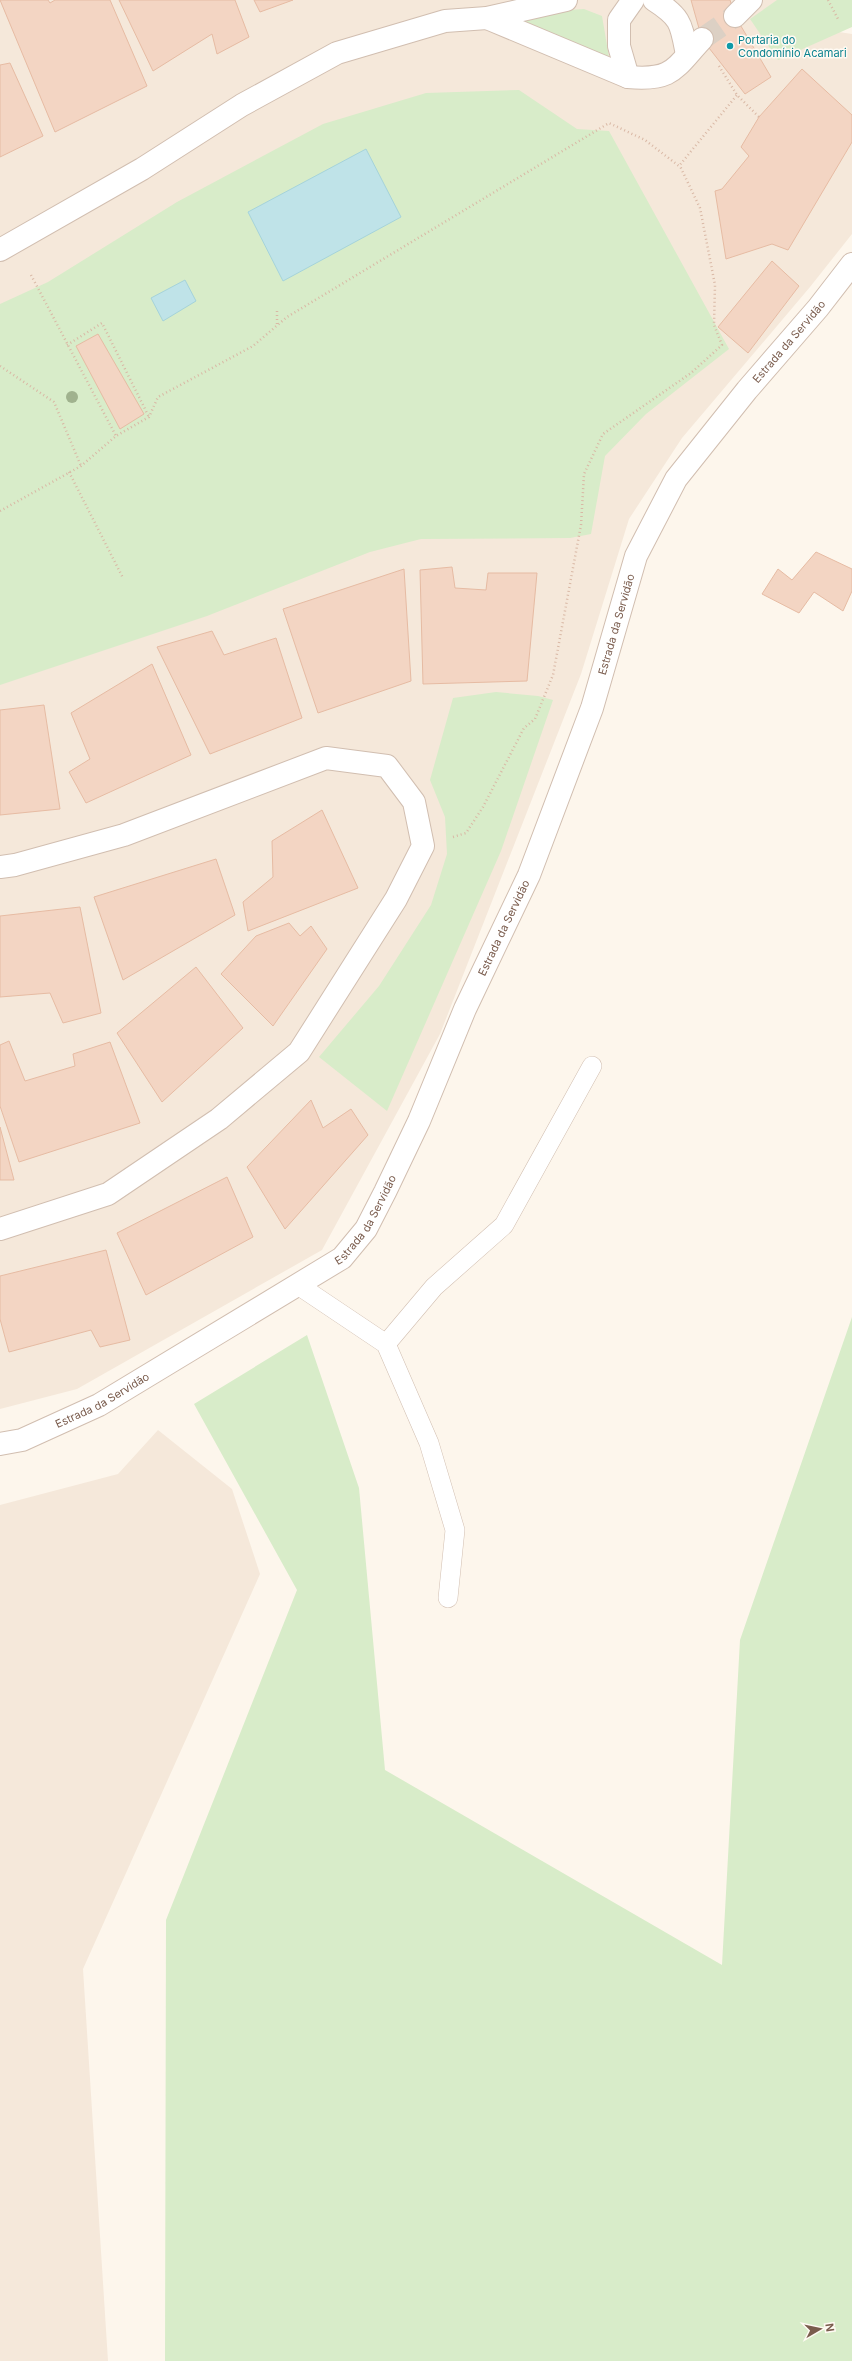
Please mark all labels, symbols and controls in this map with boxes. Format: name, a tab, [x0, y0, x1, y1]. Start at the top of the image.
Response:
place label: Portaria do Condomínio Acamari	[738, 33, 847, 60]
marker: Portaria do Condomínio Acamari	[725, 41, 735, 51]
street label: Estrada da Servidão	[749, 297, 829, 386]
street label: Estrada da Servidão	[595, 572, 638, 677]
street label: Estrada da Servidão	[475, 877, 533, 978]
street label: Estrada da Servidão	[332, 1172, 399, 1268]
street label: Estrada da Servidão	[53, 1369, 152, 1431]
north arrow	[800, 2309, 840, 2349]
text: N	[822, 2322, 837, 2333]

